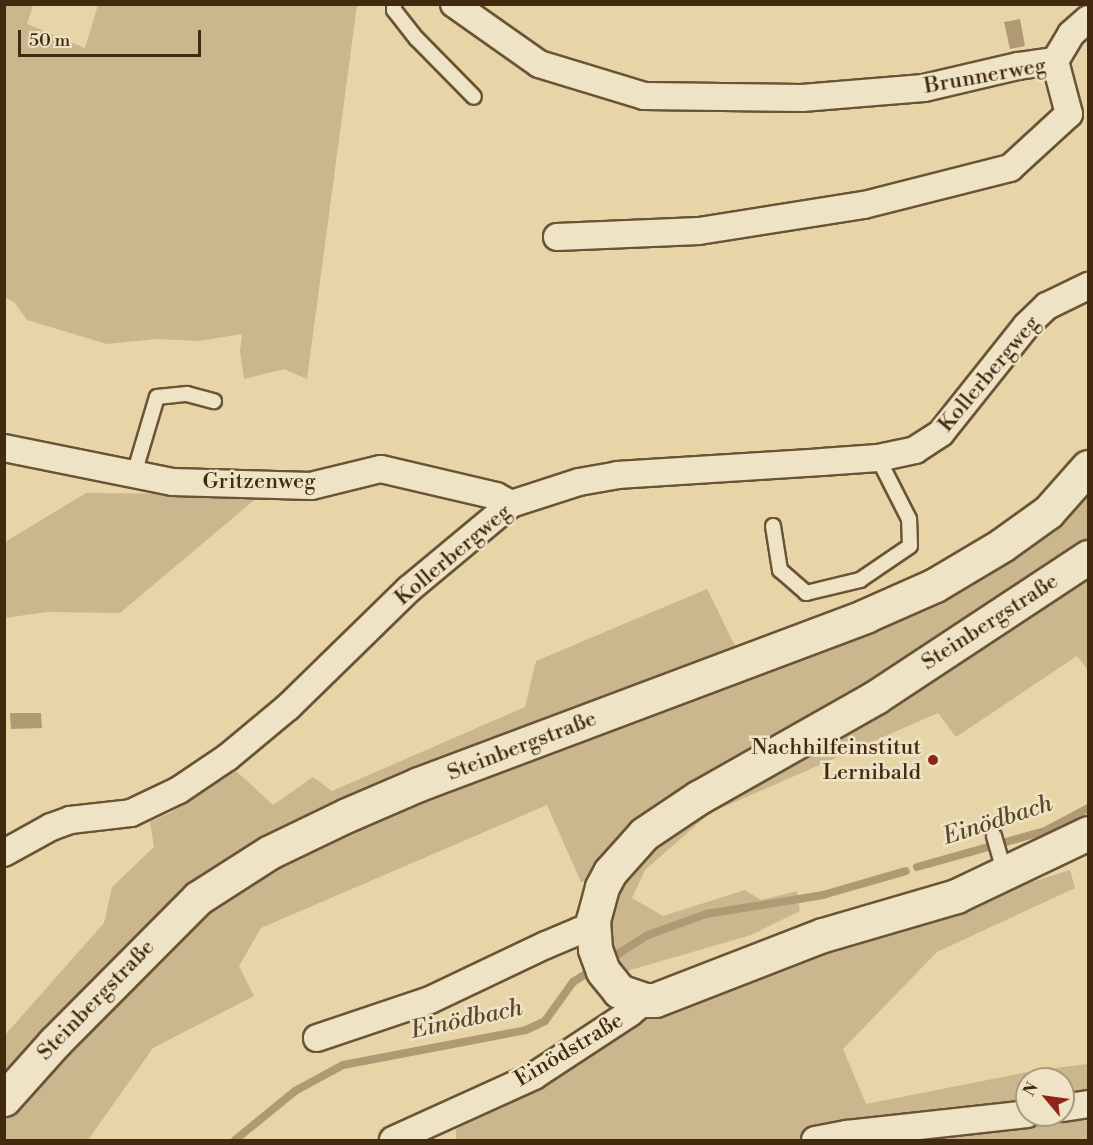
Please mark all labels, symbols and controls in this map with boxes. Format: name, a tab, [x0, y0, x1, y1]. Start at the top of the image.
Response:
scale bar	[21, 18, 204, 56]
text: 50 m	[29, 29, 70, 52]
street label: Brunnerweg	[922, 52, 1048, 100]
street label: Kollerbergweg	[933, 311, 1045, 437]
street label: Gritzenweg	[202, 469, 316, 495]
street label: Kollerbergweg	[390, 499, 516, 611]
street label: Steinbergstraße	[917, 568, 1063, 676]
street label: Steinbergstraße	[444, 705, 600, 787]
place label: Nachhilfeinstitut Lernibald	[751, 734, 921, 786]
marker: Nachhilfeinstitut Lernibald	[926, 753, 940, 767]
water label: Einödbach	[940, 790, 1056, 852]
street label: Steinbergstraße	[32, 934, 160, 1066]
water label: Einödbach	[409, 994, 525, 1046]
street label: Einödstraße	[510, 1007, 628, 1093]
north arrow	[1015, 1067, 1075, 1127]
text: N	[1019, 1079, 1043, 1100]

